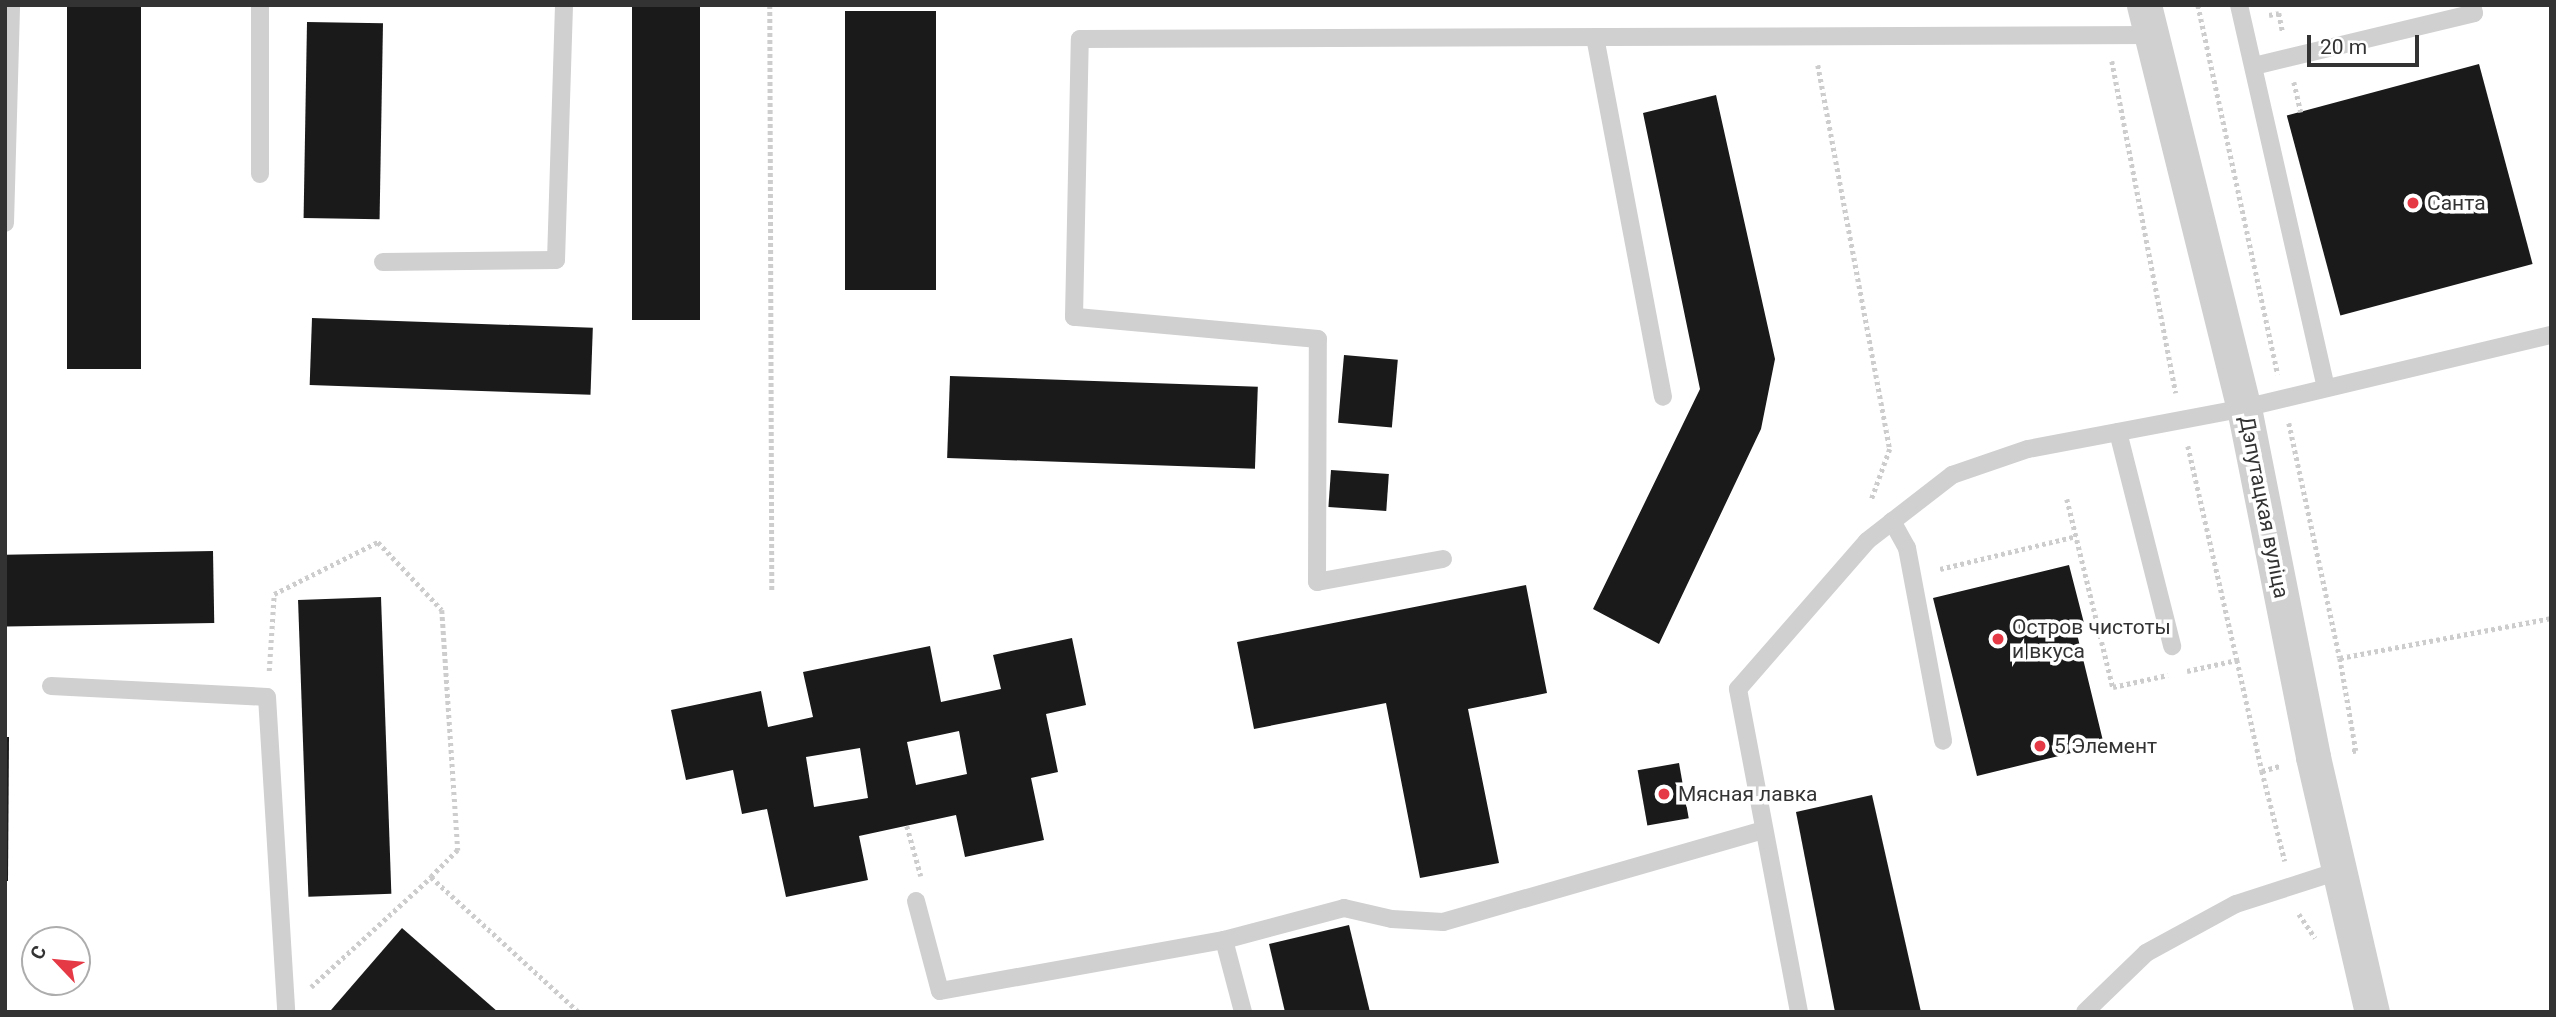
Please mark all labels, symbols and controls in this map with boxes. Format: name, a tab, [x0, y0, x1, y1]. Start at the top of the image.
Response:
scale bar	[2311, 21, 2423, 65]
text: 20 m	[2320, 35, 2367, 59]
place label: Санта	[2427, 190, 2486, 216]
marker: Санта	[2405, 195, 2421, 211]
street label: Дэпутацкая вуліца	[2234, 414, 2294, 600]
place label: Остров чистоты и вкуса	[2012, 614, 2171, 664]
marker: Остров чистоты и вкуса	[1990, 631, 2006, 647]
place label: 5 Элемент	[2054, 733, 2157, 759]
marker: 5 Элемент	[2032, 738, 2048, 754]
place label: Мясная лавка	[1678, 781, 1817, 807]
marker: Мясная лавка	[1656, 786, 1672, 802]
north arrow	[21, 926, 91, 996]
text: С	[25, 942, 52, 963]

